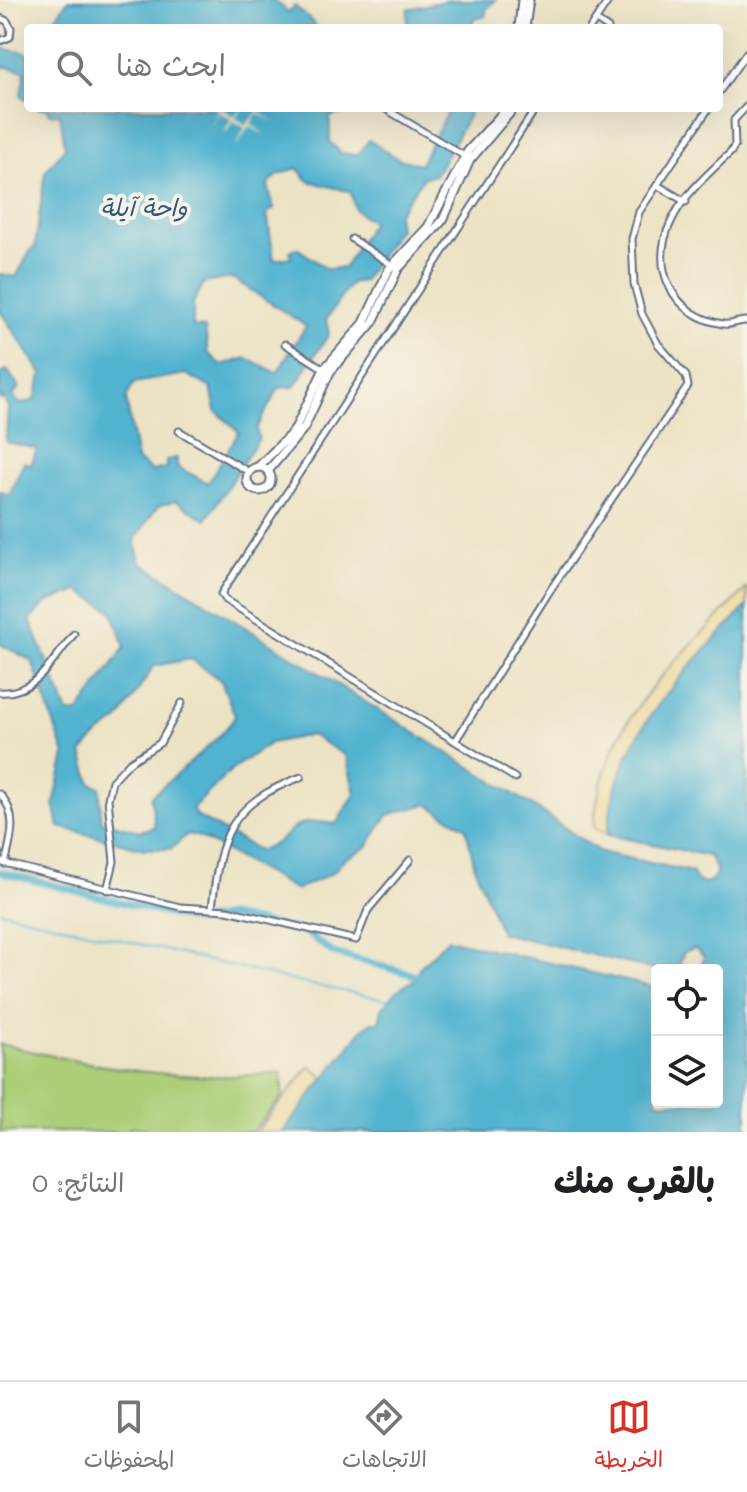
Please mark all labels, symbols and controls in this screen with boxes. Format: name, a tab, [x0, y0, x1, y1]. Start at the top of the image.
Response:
search box	[24, 24, 723, 112]
text: ابحث هنا	[116, 44, 226, 84]
icon: search	[52, 46, 96, 90]
water label: واحة آيلة	[101, 191, 187, 222]
map controls	[651, 964, 723, 1108]
button: locate	[651, 964, 723, 1036]
button: layers	[651, 1036, 723, 1108]
text: بالقرب منك	[554, 1157, 715, 1202]
text: النتائج: 0	[32, 1165, 124, 1199]
tab: المحفوظات	[84, 1395, 174, 1479]
tab: الاتجاهات	[342, 1395, 427, 1479]
tab: الخريطة	[595, 1395, 663, 1479]

